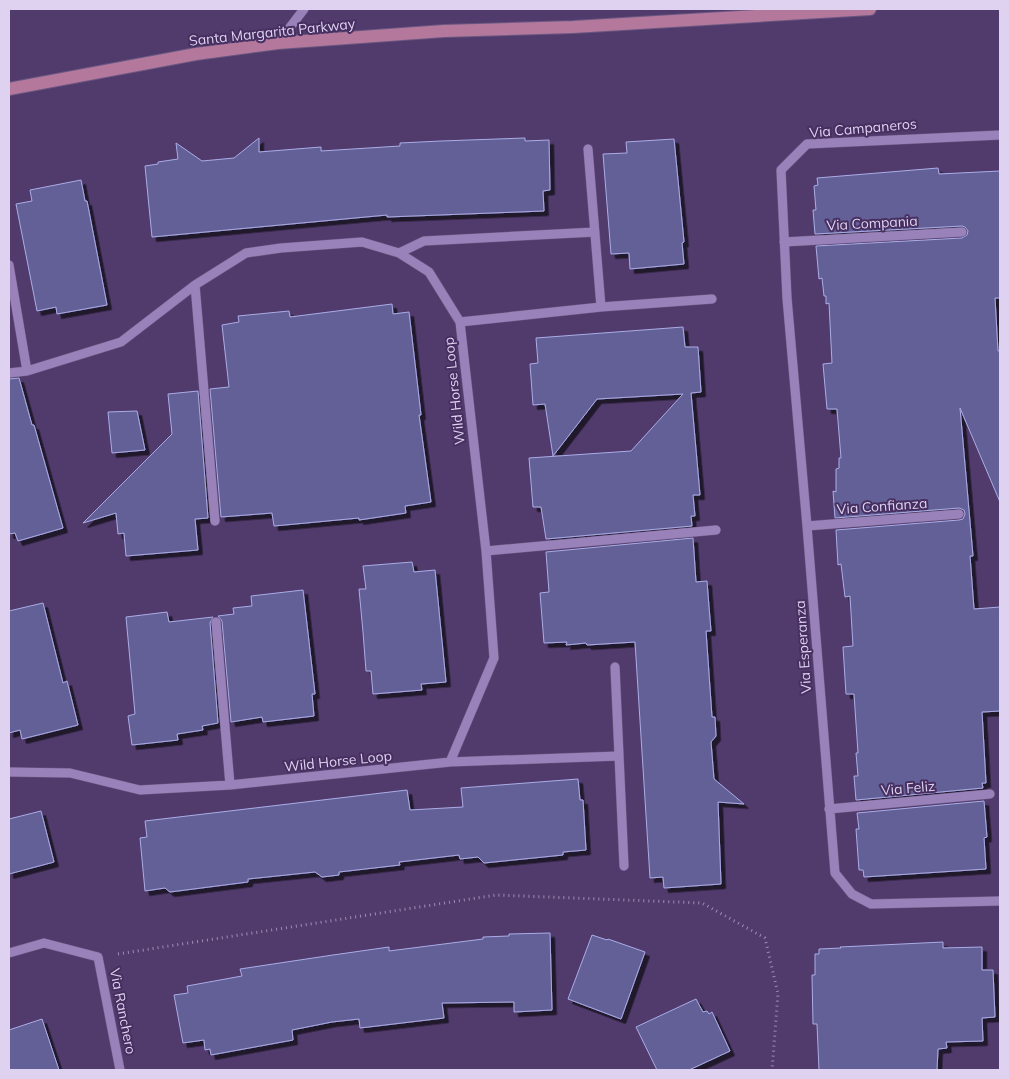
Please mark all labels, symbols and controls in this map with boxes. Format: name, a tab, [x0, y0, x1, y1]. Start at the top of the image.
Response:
street label: Santa Margarita Parkway	[188, 14, 357, 50]
street label: Via Campaneros	[809, 114, 918, 142]
street label: Via Compania	[826, 212, 918, 234]
street label: Wild Horse Loop	[439, 336, 469, 446]
street label: Via Confianza	[836, 494, 928, 518]
street label: Via Esperanza	[791, 600, 815, 694]
street label: Wild Horse Loop	[283, 746, 393, 776]
street label: Via Feliz	[880, 777, 936, 799]
street label: Via Ranchero	[106, 966, 140, 1056]

